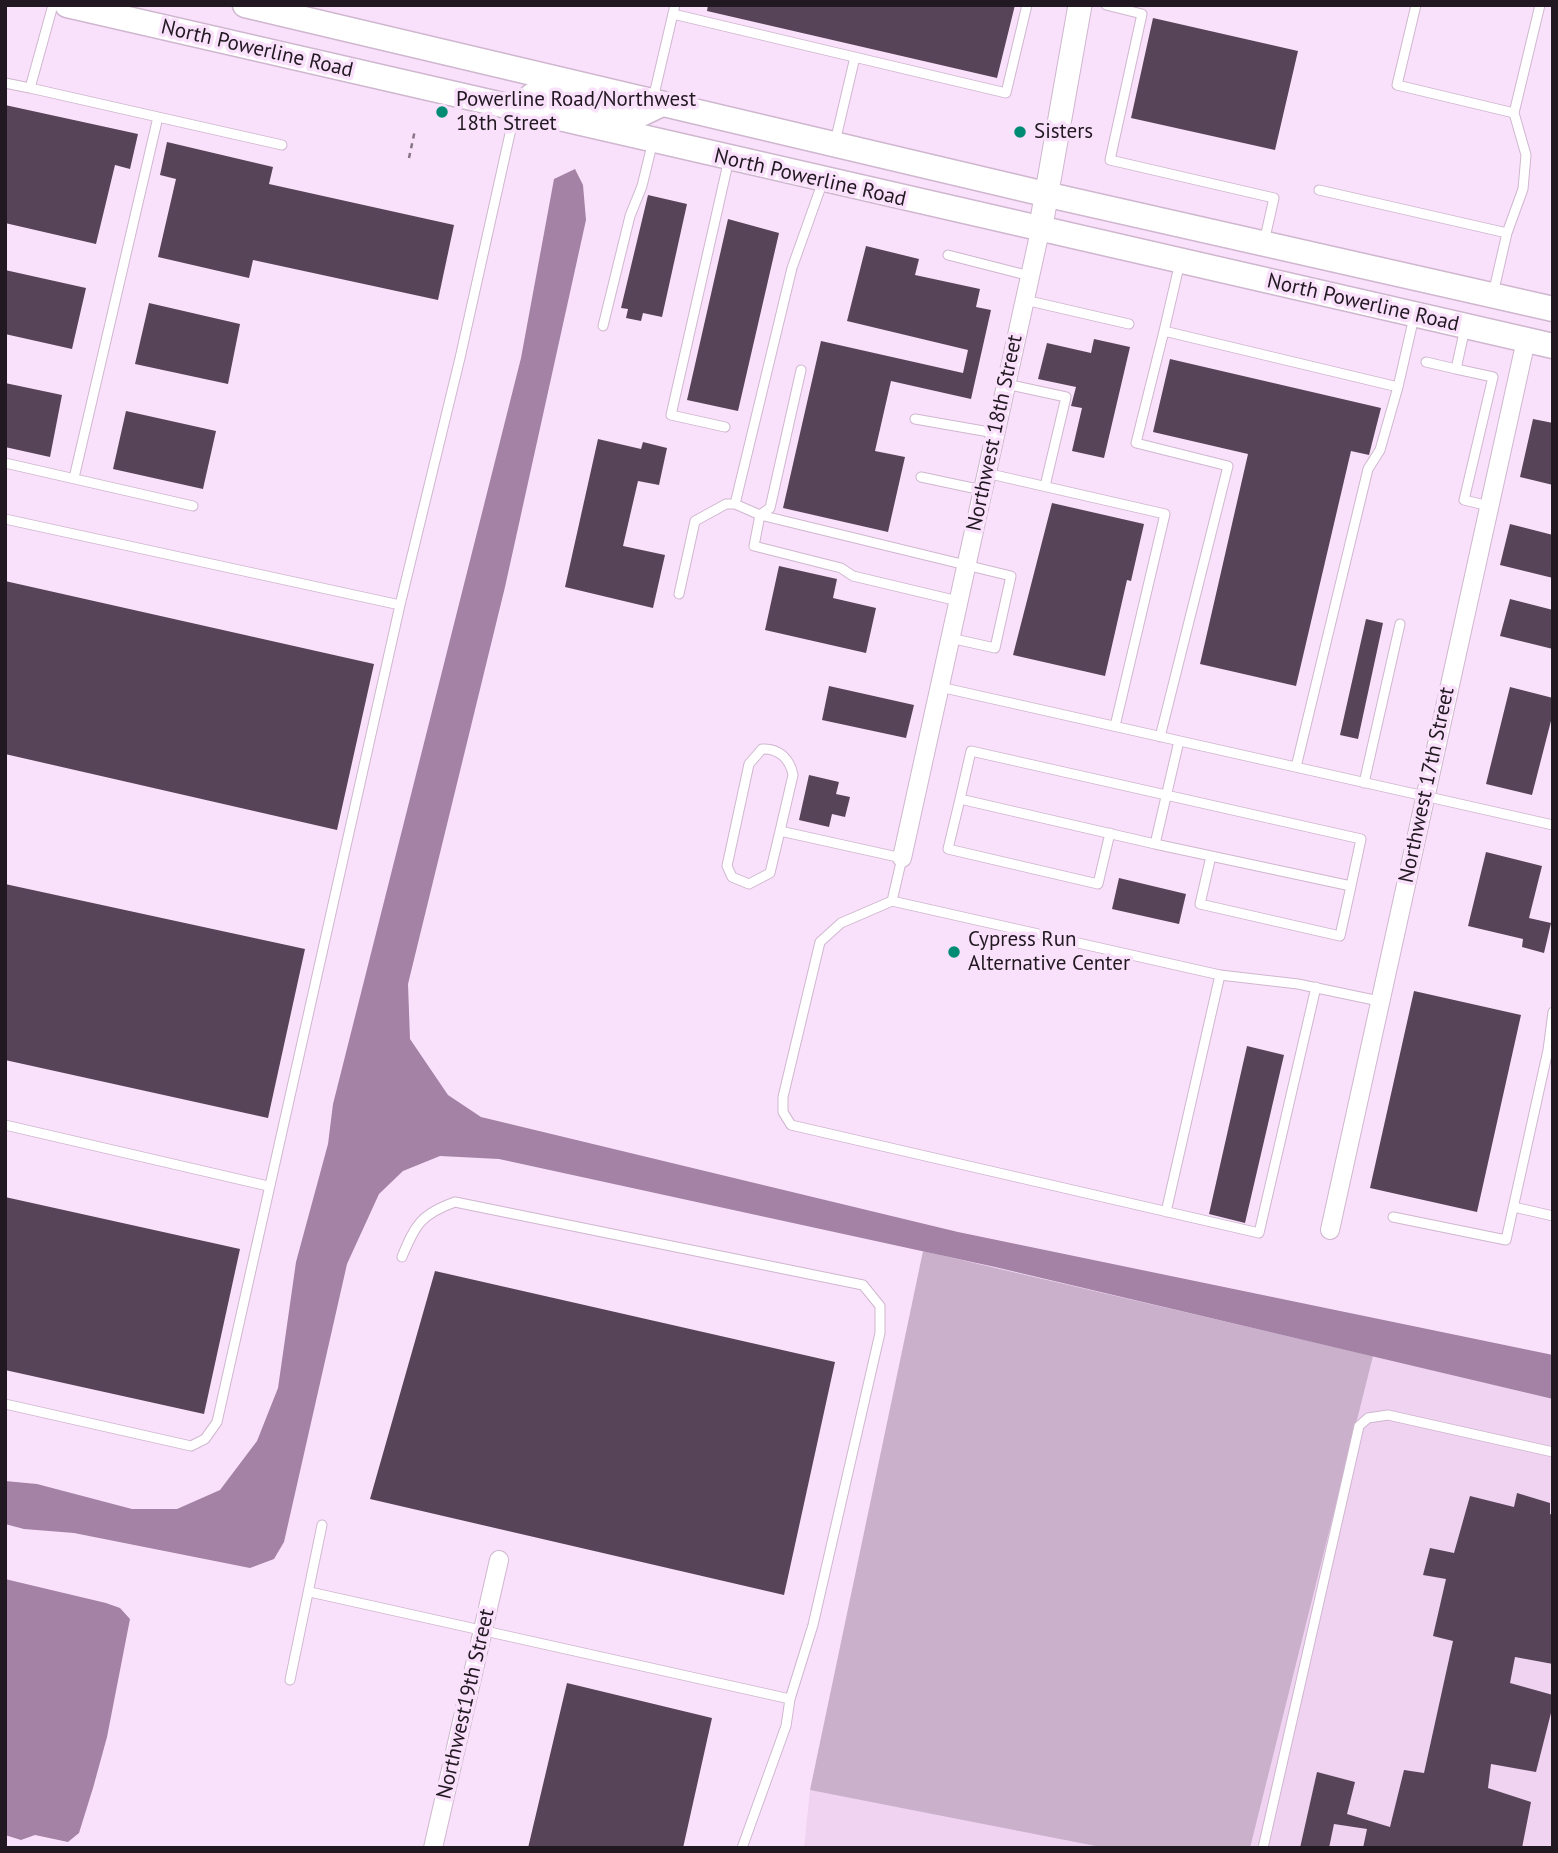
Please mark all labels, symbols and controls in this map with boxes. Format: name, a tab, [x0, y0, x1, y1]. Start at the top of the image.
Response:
street label: North Powerline Road	[158, 15, 356, 83]
place label: Powerline Road/Northwest 18th Street	[456, 87, 696, 137]
marker: Powerline Road/Northwest 18th Street	[434, 104, 450, 120]
place label: Sisters	[1034, 119, 1093, 145]
marker: Sisters	[1012, 124, 1028, 140]
street label: North Powerline Road	[711, 144, 909, 212]
street label: North Powerline Road	[1264, 269, 1462, 337]
street label: Northwest 18th Street	[962, 333, 1028, 533]
street label: Northwest 17th Street	[1394, 685, 1460, 885]
place label: Cypress Run Alternative Center	[968, 927, 1130, 977]
marker: Cypress Run Alternative Center	[946, 944, 962, 960]
street label: Northwest19th Street	[432, 1606, 500, 1802]

